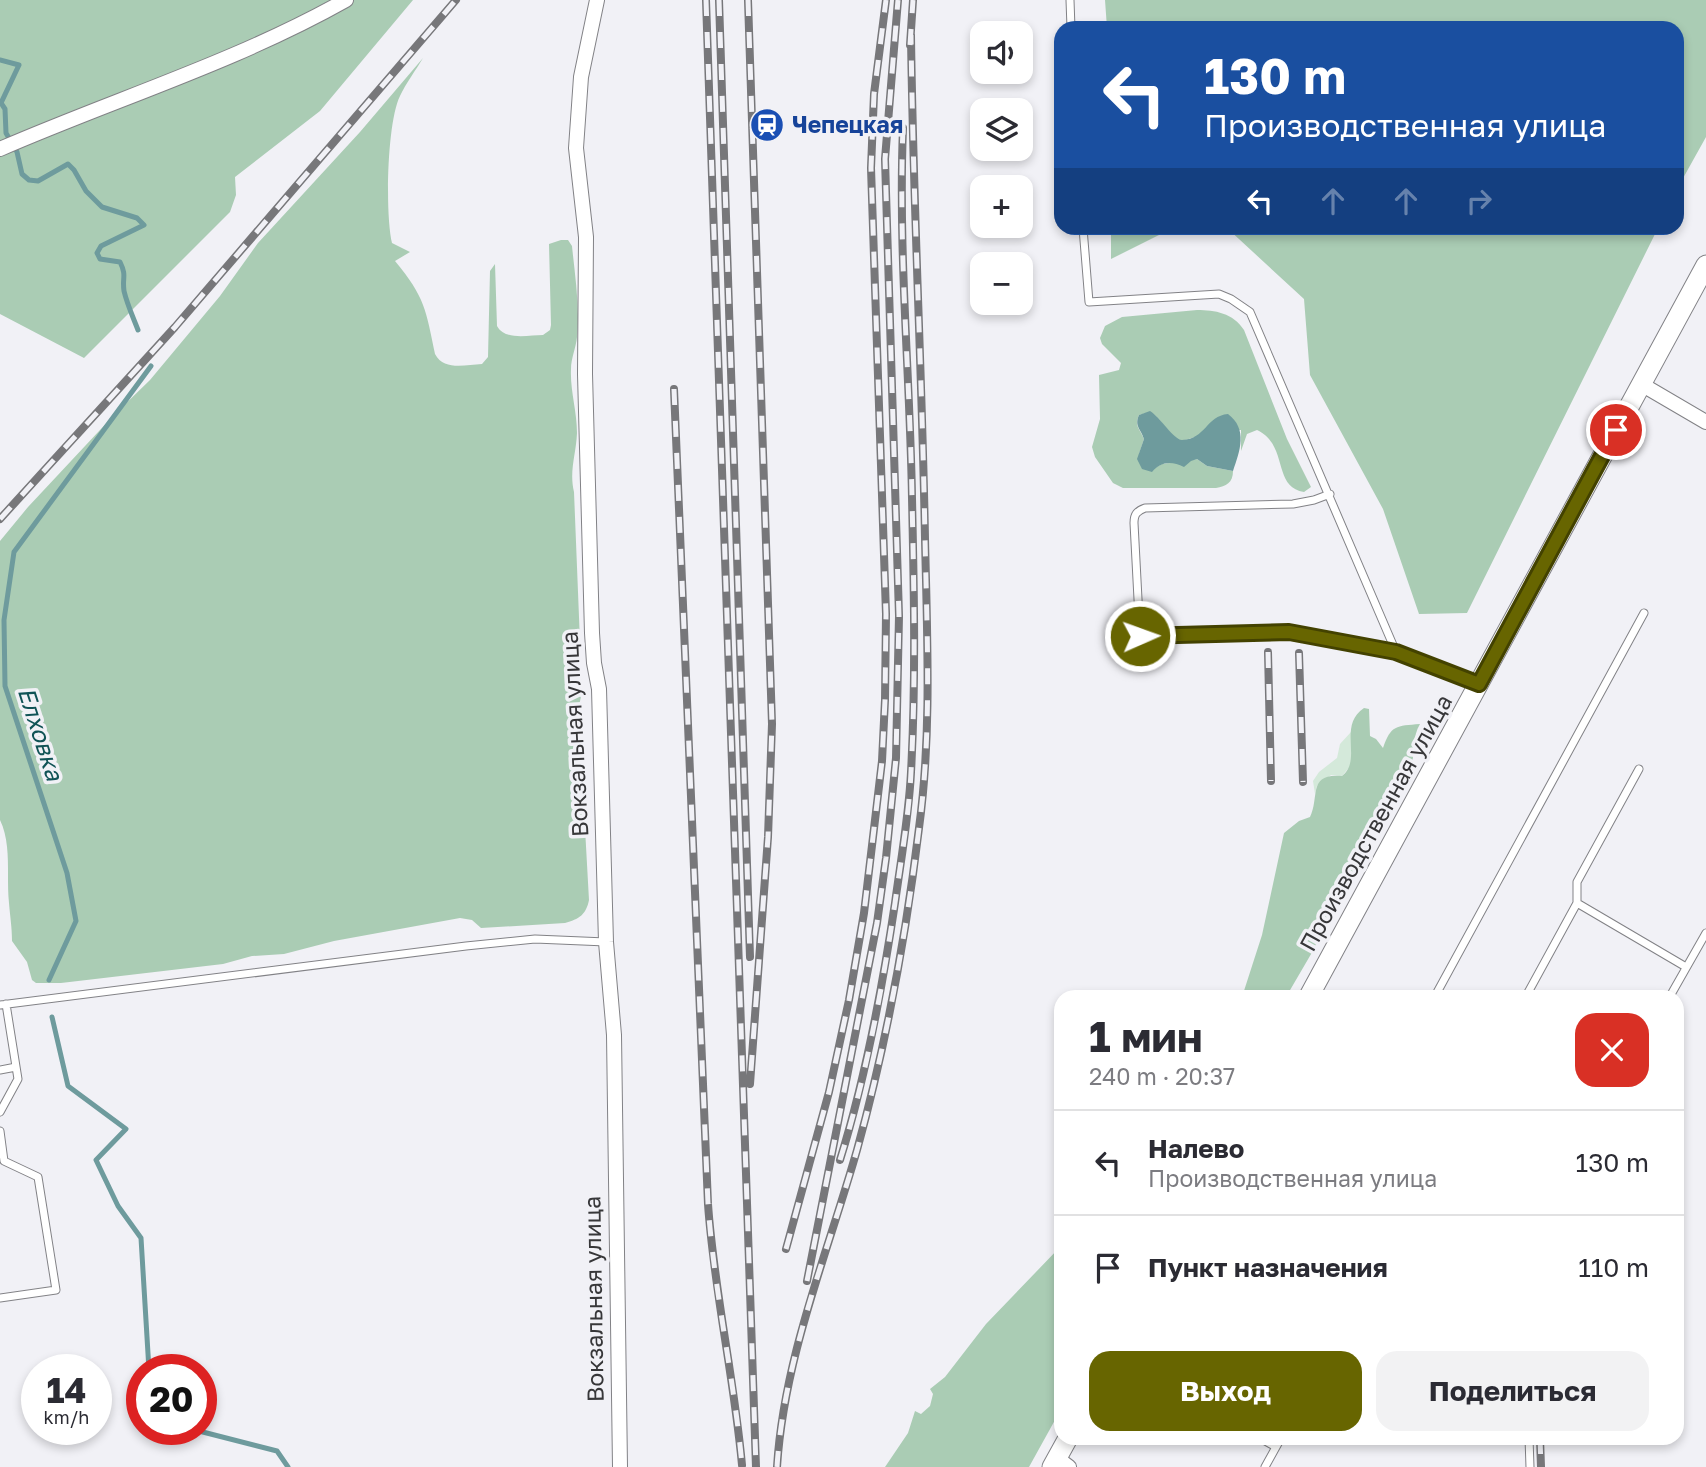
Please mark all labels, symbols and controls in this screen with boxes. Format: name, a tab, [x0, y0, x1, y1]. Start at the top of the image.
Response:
map controls	[970, 21, 1033, 315]
button: sound	[970, 21, 1033, 84]
text: 130 m	[1204, 46, 1346, 105]
icon: left	[1089, 49, 1180, 140]
button: layers	[970, 98, 1033, 161]
station icon: Чепецкая	[748, 106, 786, 144]
text: Производственная улица	[1204, 106, 1606, 144]
place label: Чепецкая	[792, 110, 903, 138]
button: +	[970, 175, 1033, 238]
icon: left	[1241, 182, 1279, 220]
icon: ahead	[1314, 182, 1352, 220]
icon: ahead	[1387, 182, 1425, 220]
icon: right	[1460, 182, 1498, 220]
button: −	[970, 252, 1033, 315]
pin	[1586, 400, 1646, 460]
icon: arrive	[1597, 411, 1635, 449]
position arrow	[1103, 599, 1177, 673]
street label: Вокзальная улица	[555, 630, 593, 838]
water label: Елховка	[13, 683, 71, 785]
street label: Производственная улица	[1293, 689, 1457, 956]
text: 1 мин	[1089, 1011, 1203, 1061]
button: close	[1575, 1013, 1649, 1087]
text: 240 m · 20:37	[1089, 1062, 1235, 1090]
text: Налево	[1148, 1133, 1244, 1164]
icon: left	[1089, 1144, 1127, 1182]
text: 130 m	[1576, 1147, 1649, 1178]
text: Производственная улица	[1148, 1164, 1437, 1192]
street label: Вокзальная улица	[577, 1196, 609, 1402]
icon: arrive	[1089, 1249, 1127, 1287]
text: Пункт назначения	[1148, 1252, 1388, 1283]
text: 110 m	[1578, 1252, 1649, 1283]
button: Выход	[1089, 1351, 1362, 1431]
button: Поделиться	[1376, 1351, 1649, 1431]
speed limit sign: 20	[126, 1354, 217, 1445]
text: 14	[47, 1369, 86, 1411]
text: km/h	[44, 1406, 89, 1428]

